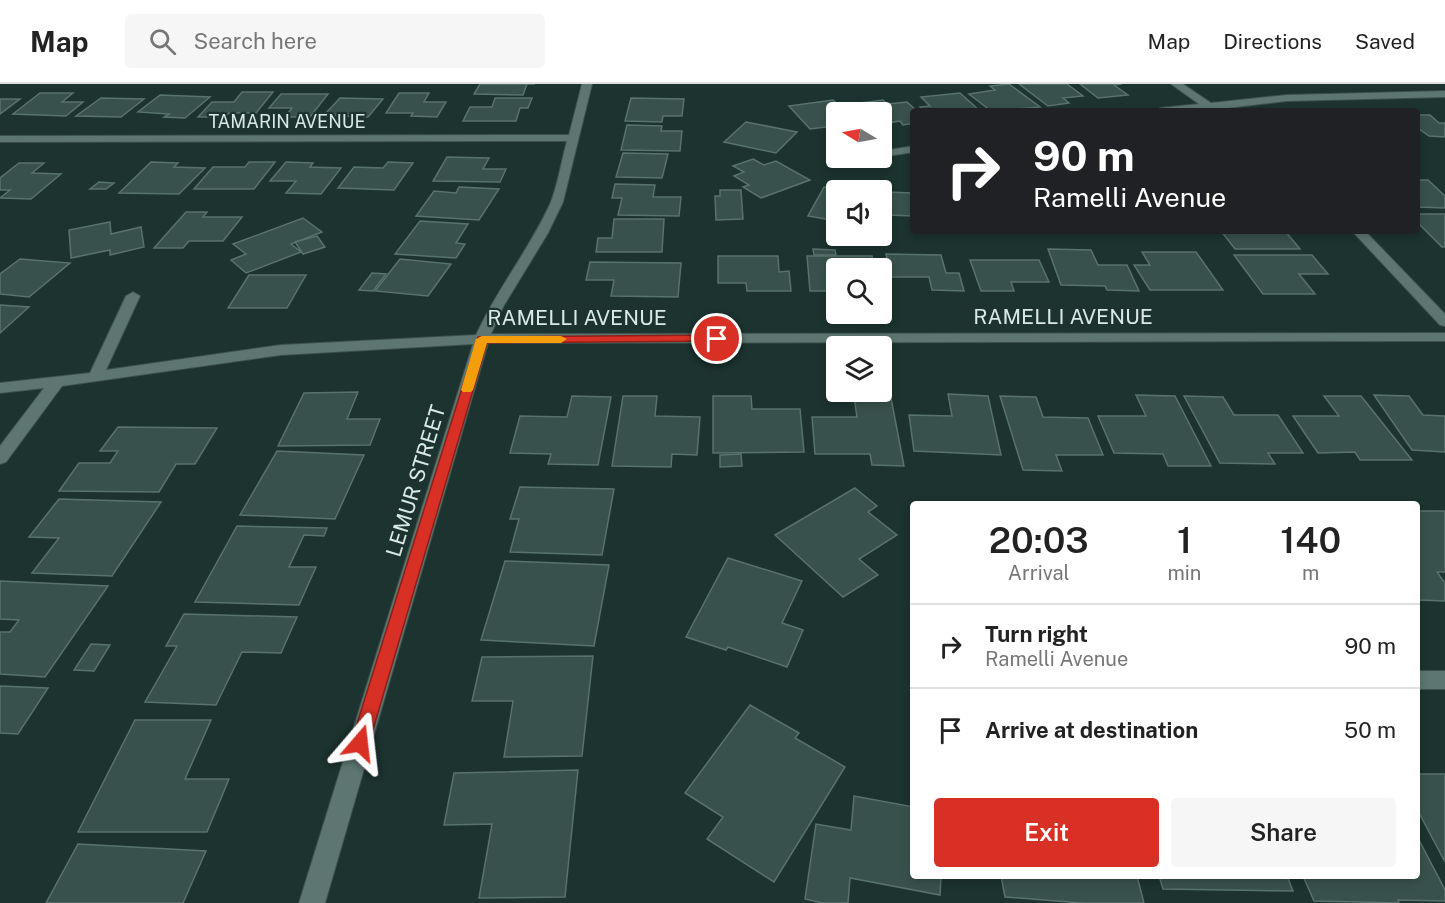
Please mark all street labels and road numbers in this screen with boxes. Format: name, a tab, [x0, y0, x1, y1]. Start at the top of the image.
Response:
street label: TAMARIN AVENUE	[208, 111, 366, 132]
street label: RAMELLI AVENUE	[973, 304, 1153, 329]
street label: RAMELLI AVENUE	[487, 305, 667, 330]
street label: LEMUR STREET	[381, 402, 450, 560]

